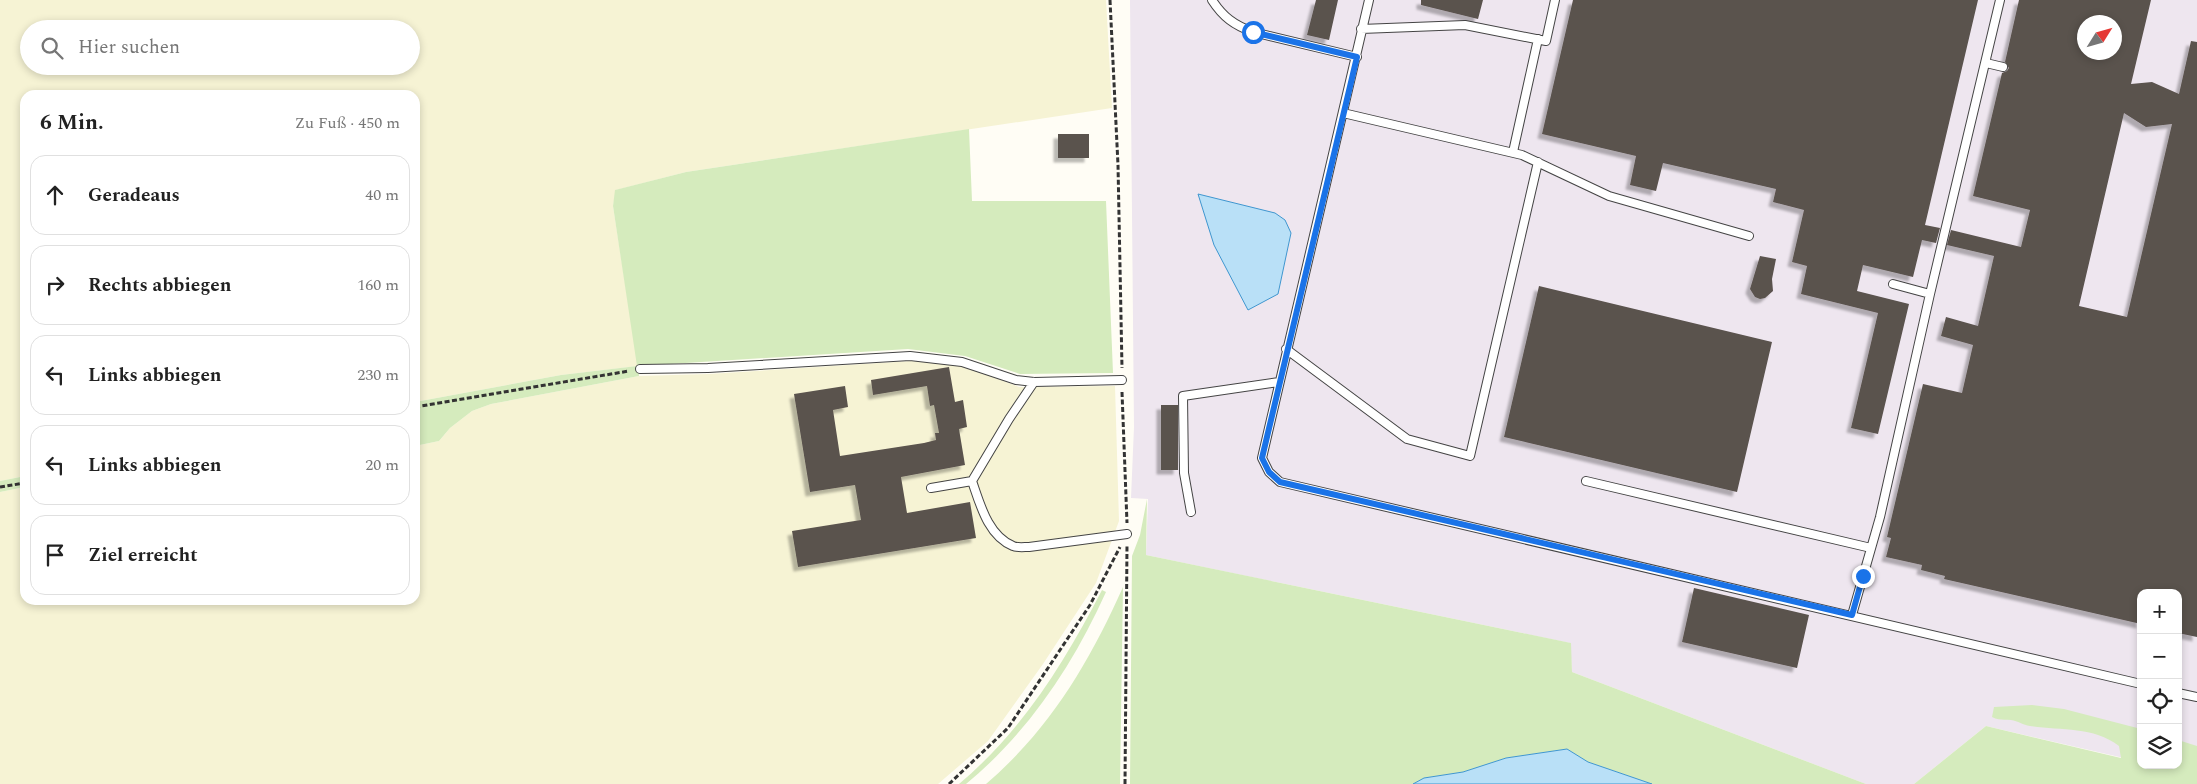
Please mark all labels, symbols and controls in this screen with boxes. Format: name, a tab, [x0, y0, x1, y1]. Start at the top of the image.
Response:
north arrow	[2077, 15, 2122, 60]
search box	[20, 20, 420, 75]
route start	[1242, 21, 1265, 44]
text: Hier suchen	[78, 33, 180, 62]
icon: search	[38, 34, 66, 62]
text: 6 Min.	[40, 107, 104, 139]
text: Zu Fuß · 450 m	[295, 111, 400, 135]
icon: ahead	[41, 181, 69, 209]
text: Geradeaus	[88, 181, 180, 210]
text: 40 m	[365, 183, 399, 207]
icon: right	[41, 271, 69, 299]
text: Rechts abbiegen	[88, 271, 232, 300]
text: 160 m	[357, 273, 399, 297]
icon: left	[41, 361, 69, 389]
text: Links abbiegen	[88, 361, 222, 390]
text: 230 m	[357, 363, 399, 387]
icon: left	[41, 451, 69, 479]
text: Links abbiegen	[88, 451, 222, 480]
text: 20 m	[365, 453, 399, 477]
icon: arrive	[41, 541, 69, 569]
text: Ziel erreicht	[88, 541, 198, 570]
route end	[1852, 565, 1875, 588]
map controls	[2137, 589, 2182, 769]
button: +	[2137, 589, 2182, 634]
button: −	[2137, 634, 2182, 679]
button: locate	[2137, 679, 2182, 724]
button: layers	[2137, 724, 2182, 769]

